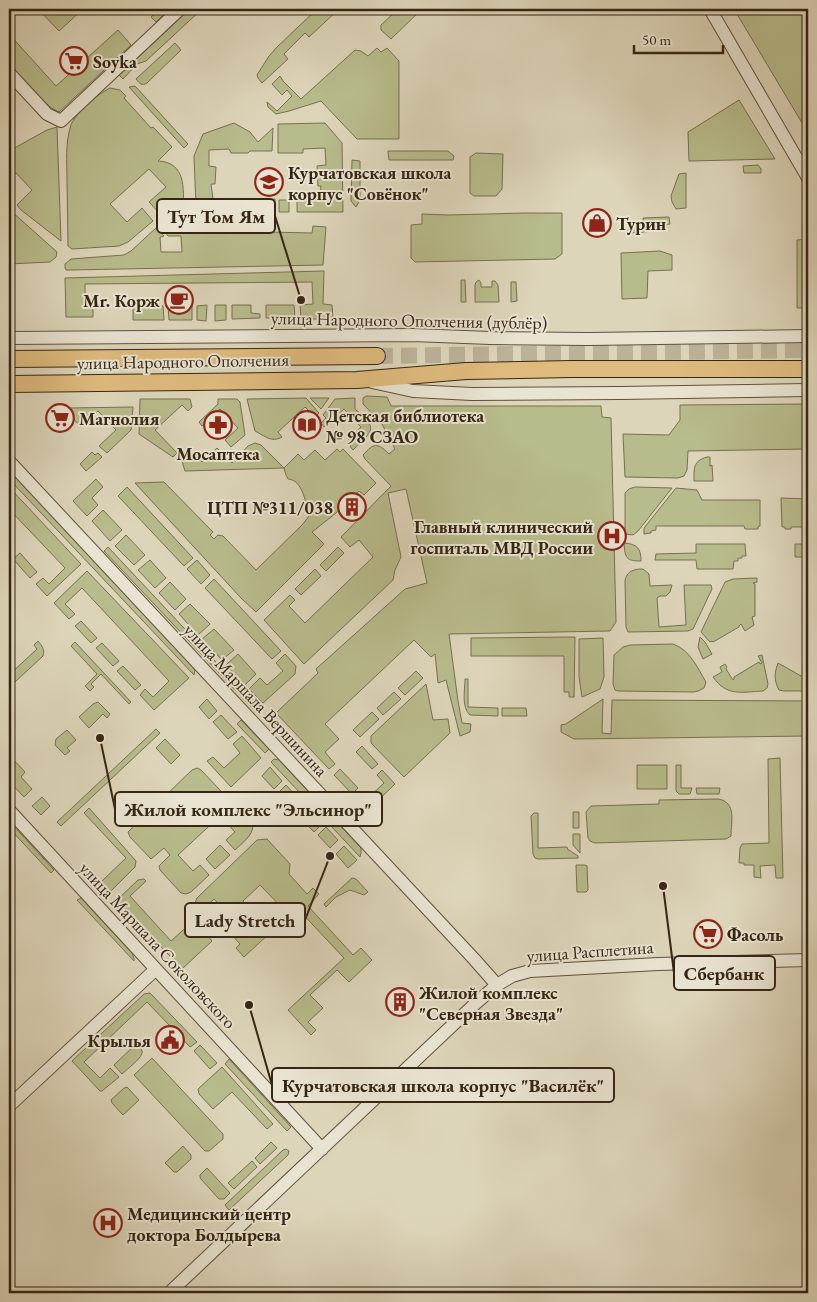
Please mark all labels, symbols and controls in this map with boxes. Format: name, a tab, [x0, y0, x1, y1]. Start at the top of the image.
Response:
scale bar	[634, 22, 723, 54]
text: 50 m	[642, 30, 671, 49]
supermarket icon: Soyka	[59, 46, 89, 76]
place label: Soyka	[93, 50, 137, 73]
place label: Курчатовская школа корпус "Совёнок"	[288, 161, 451, 205]
school or university icon: Курчатовская школа корпус "Совёнок"	[254, 167, 284, 197]
callout: Тут Том Ям	[157, 199, 275, 233]
text: Тут Том Ям	[167, 204, 265, 229]
shop icon: Турин	[582, 208, 612, 238]
place label: Турин	[616, 212, 667, 235]
cafe icon: Mr. Корж	[164, 285, 194, 315]
place label: Mr. Корж	[83, 289, 161, 312]
street label: улица Народного Ополчения (дублёр)	[271, 306, 547, 334]
street label: улица Народного Ополчения	[77, 348, 289, 374]
supermarket icon: Магнолия	[45, 403, 75, 433]
place label: Детская библиотека № 98 СЗАО	[326, 404, 484, 448]
place label: Магнолия	[79, 407, 160, 430]
pharmacy icon: Мосаптека	[203, 410, 233, 440]
library icon: Детская библиотека № 98 СЗАО	[292, 410, 322, 440]
place label: Мосаптека	[176, 442, 260, 465]
building icon: ЦТП №311/038	[337, 492, 367, 522]
place label: ЦТП №311/038	[207, 496, 333, 519]
place label: Главный клинический госпиталь МВД России	[410, 515, 593, 559]
hospital icon: Главный клинический госпиталь МВД России	[597, 521, 627, 551]
street label: улица Маршала Вершинина	[179, 619, 334, 782]
callout: Жилой комплекс "Эльсинор"	[115, 792, 382, 826]
text: Жилой комплекс "Эльсинор"	[123, 797, 372, 822]
street label: улица Маршала Соколовского	[75, 857, 242, 1033]
callout: Lady Stretch	[185, 903, 305, 937]
text: Lady Stretch	[195, 908, 296, 933]
supermarket icon: Фасоль	[693, 919, 723, 949]
place label: Фасоль	[727, 923, 783, 946]
street label: улица Расплетина	[526, 935, 655, 967]
callout: Сбербанк	[674, 956, 775, 990]
text: Сбербанк	[684, 961, 765, 986]
place label: Жилой комплекс "Северная Звезда"	[418, 981, 563, 1025]
building icon: Жилой комплекс "Северная Звезда"	[385, 987, 415, 1017]
public building icon: Крылья	[155, 1025, 185, 1055]
place label: Крылья	[87, 1029, 151, 1052]
callout: Курчатовская школа корпус "Василёк"	[272, 1068, 614, 1102]
text: Курчатовская школа корпус "Василёк"	[282, 1073, 604, 1098]
place label: Медицинский центр доктора Болдырева	[127, 1202, 291, 1246]
hospital icon: Медицинский центр доктора Болдырева	[93, 1208, 123, 1238]

